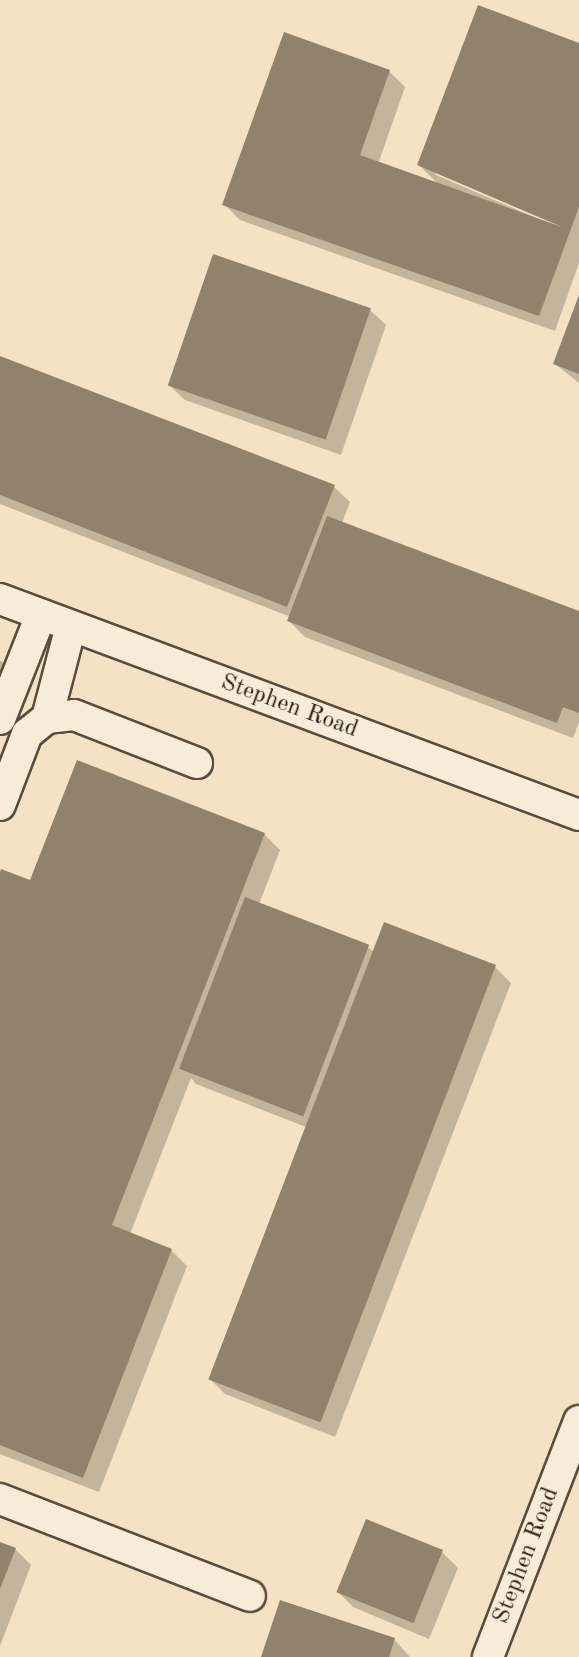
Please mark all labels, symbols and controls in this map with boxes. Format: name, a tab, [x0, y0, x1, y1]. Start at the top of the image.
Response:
street label: Stephen Road	[216, 669, 362, 745]
street label: Stephen Road	[488, 1484, 566, 1628]

